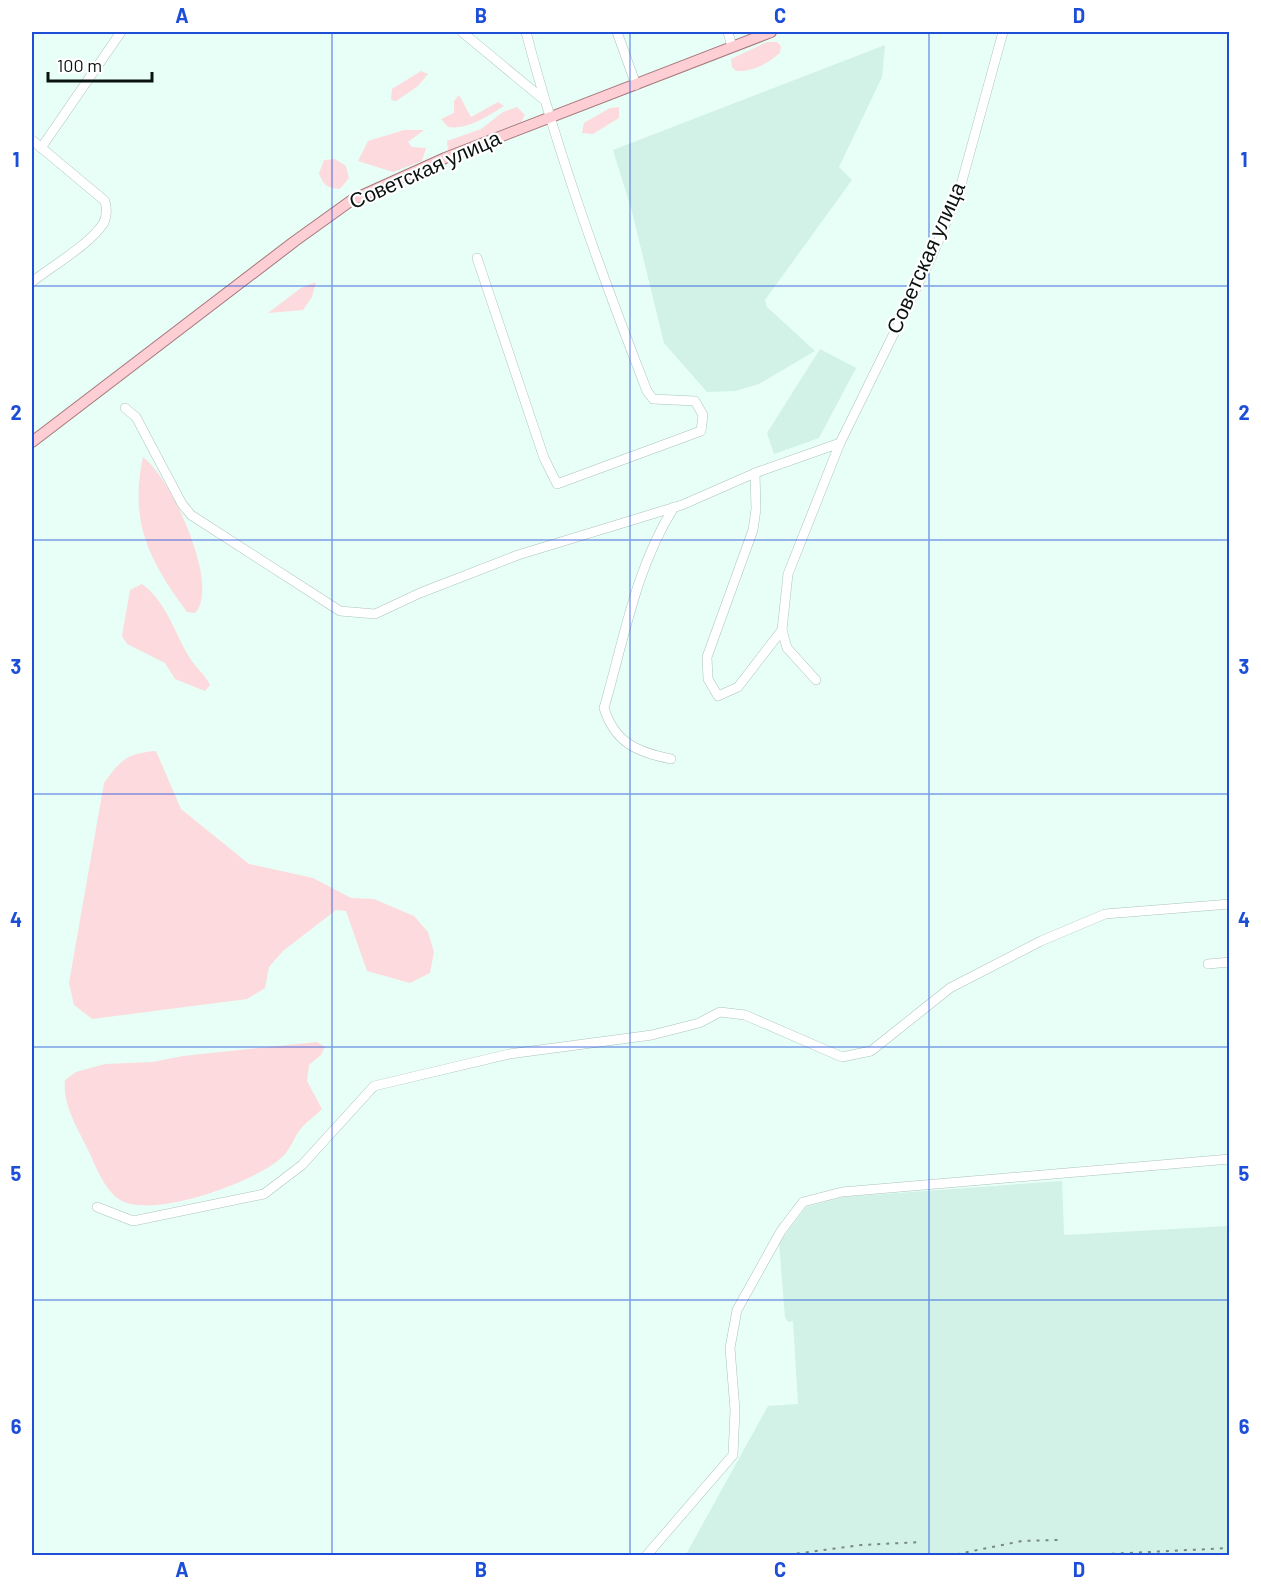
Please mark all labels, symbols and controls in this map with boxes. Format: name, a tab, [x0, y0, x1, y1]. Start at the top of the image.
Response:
text: A	[175, 3, 189, 27]
text: B	[475, 3, 487, 27]
text: C	[774, 3, 786, 27]
text: D	[1073, 3, 1085, 27]
scale bar	[48, 45, 152, 83]
text: 100 m	[57, 54, 102, 76]
street label: Советская улица	[345, 124, 504, 213]
text: 1	[12, 147, 20, 171]
text: 1	[1240, 147, 1248, 171]
street label: Советская улица	[880, 177, 969, 337]
text: 2	[10, 400, 22, 424]
text: 2	[1238, 400, 1250, 424]
text: 3	[11, 654, 21, 678]
text: 3	[1239, 654, 1249, 678]
text: 4	[10, 907, 22, 931]
text: 4	[1238, 907, 1250, 931]
text: 5	[11, 1161, 22, 1185]
text: 5	[1239, 1161, 1250, 1185]
text: 6	[11, 1414, 22, 1438]
text: 6	[1239, 1414, 1250, 1438]
text: A	[175, 1557, 189, 1581]
text: B	[475, 1557, 487, 1581]
text: C	[774, 1557, 786, 1581]
text: D	[1073, 1557, 1085, 1581]

